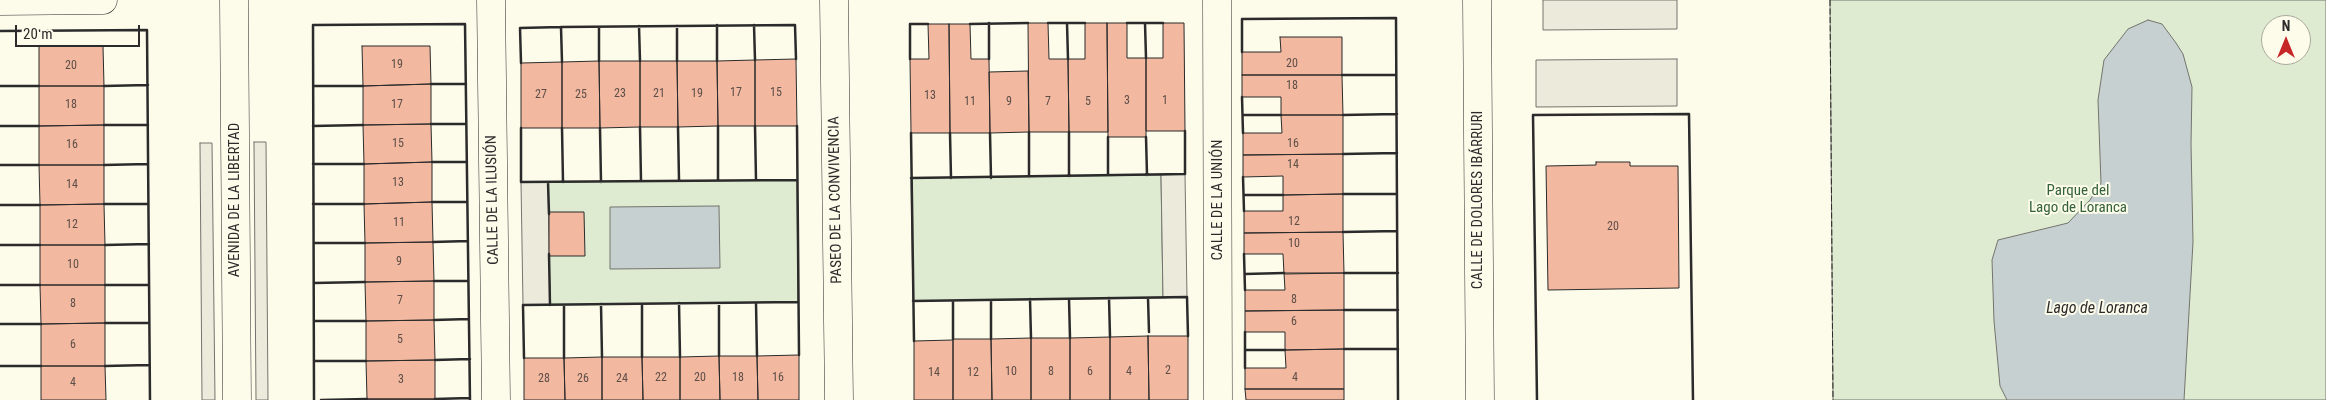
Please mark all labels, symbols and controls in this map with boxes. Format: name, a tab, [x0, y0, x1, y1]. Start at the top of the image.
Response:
scale bar	[18, 15, 142, 47]
north arrow	[2261, 15, 2311, 65]
text: N	[2282, 18, 2290, 34]
text: 20 m	[23, 25, 53, 43]
house number: 20	[1286, 57, 1298, 71]
house number: 19	[391, 58, 403, 72]
house number: 20	[65, 59, 77, 73]
house number: 18	[1286, 79, 1298, 93]
house number: 17	[730, 86, 742, 100]
house number: 15	[770, 86, 782, 100]
house number: 23	[614, 87, 626, 101]
house number: 21	[653, 87, 665, 101]
house number: 19	[691, 87, 703, 101]
house number: 27	[535, 88, 547, 102]
house number: 25	[575, 88, 587, 102]
house number: 13	[924, 89, 936, 103]
house number: 3	[1124, 94, 1130, 108]
house number: 1	[1162, 94, 1168, 108]
house number: 11	[964, 95, 976, 109]
house number: 9	[1006, 95, 1012, 109]
house number: 7	[1045, 95, 1051, 109]
house number: 5	[1085, 95, 1091, 109]
house number: 18	[65, 98, 77, 112]
house number: 17	[391, 98, 403, 112]
street label: CALLE DE DOLORES IBÁRRURI	[1469, 111, 1487, 289]
street label: PASEO DE LA CONVIVENCIA	[826, 116, 846, 284]
street label: AVENIDA DE LA LIBERTAD	[226, 123, 244, 277]
street label: CALLE DE LA ILUSIÓN	[483, 135, 503, 265]
house number: 15	[392, 137, 404, 151]
house number: 16	[1287, 137, 1299, 151]
house number: 16	[66, 138, 78, 152]
street label: CALLE DE LA UNIÓN	[1209, 140, 1227, 260]
house number: 14	[1287, 158, 1299, 172]
house number: 13	[392, 176, 404, 190]
house number: 14	[66, 178, 78, 192]
park label: Parque del Lago de Loranca	[2029, 182, 2127, 217]
house number: 12	[1288, 215, 1300, 229]
house number: 11	[393, 216, 405, 230]
house number: 12	[66, 218, 78, 232]
house number: 20	[1607, 220, 1619, 234]
house number: 10	[1288, 237, 1300, 251]
house number: 9	[396, 255, 402, 269]
house number: 10	[67, 258, 79, 272]
house number: 8	[1291, 293, 1297, 307]
house number: 7	[397, 294, 403, 308]
house number: 8	[70, 297, 76, 311]
water label: Lago de Loranca	[2046, 299, 2148, 319]
house number: 6	[1291, 315, 1297, 329]
house number: 5	[397, 333, 403, 347]
house number: 6	[70, 338, 76, 352]
house number: 2	[1165, 364, 1171, 378]
house number: 10	[1005, 365, 1017, 379]
house number: 8	[1048, 365, 1054, 379]
house number: 6	[1087, 365, 1093, 379]
house number: 4	[1126, 365, 1132, 379]
house number: 14	[928, 366, 940, 380]
house number: 12	[967, 366, 979, 380]
house number: 22	[655, 371, 667, 385]
house number: 20	[694, 371, 706, 385]
house number: 18	[732, 371, 744, 385]
house number: 16	[772, 371, 784, 385]
house number: 4	[1292, 371, 1298, 385]
house number: 28	[538, 372, 550, 386]
house number: 26	[577, 372, 589, 386]
house number: 24	[616, 372, 628, 386]
house number: 3	[398, 373, 404, 387]
house number: 4	[70, 376, 76, 390]

